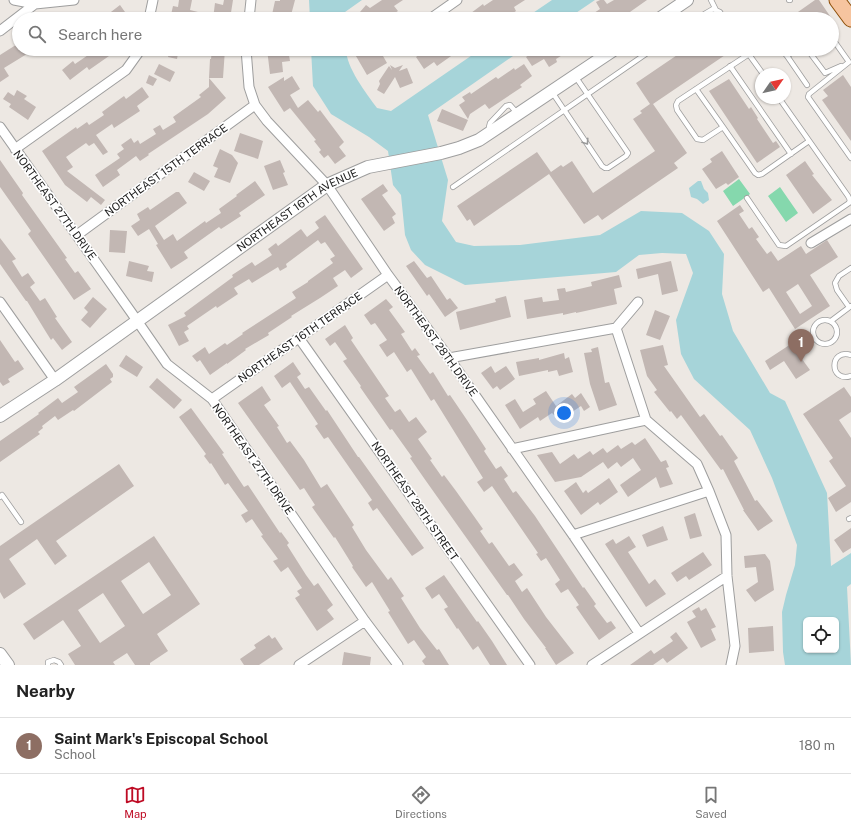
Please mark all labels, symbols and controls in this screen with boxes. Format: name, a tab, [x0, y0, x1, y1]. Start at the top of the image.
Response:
search box	[12, 12, 839, 56]
icon: search	[26, 23, 48, 45]
text: Search here	[58, 26, 142, 43]
north arrow	[755, 68, 791, 104]
street label: NORTHEAST 15TH TERRACE	[102, 121, 230, 219]
one-way arrow	[581, 138, 589, 145]
street label: NORTHEAST 27TH DRIVE	[11, 148, 99, 262]
street label: NORTHEAST 16TH AVENUE	[235, 166, 360, 254]
street label: NORTHEAST 28TH DRIVE	[392, 284, 480, 399]
street label: NORTHEAST 16TH TERRACE	[236, 289, 364, 385]
pin: 1	[788, 329, 814, 362]
street label: NORTHEAST 27TH DRIVE	[210, 401, 296, 517]
your location	[554, 403, 574, 423]
street label: NORTHEAST 28TH STREET	[369, 439, 461, 563]
map controls	[803, 617, 839, 653]
button: locate	[803, 617, 839, 653]
text: Nearby	[16, 681, 75, 701]
text: Saint Mark's Episcopal School	[54, 730, 269, 747]
text: 1	[26, 738, 32, 753]
text: 180 m	[799, 738, 835, 753]
text: School	[54, 747, 96, 762]
tab: Map	[124, 784, 147, 820]
tab: Directions	[395, 784, 447, 820]
tab: Saved	[695, 784, 727, 820]

